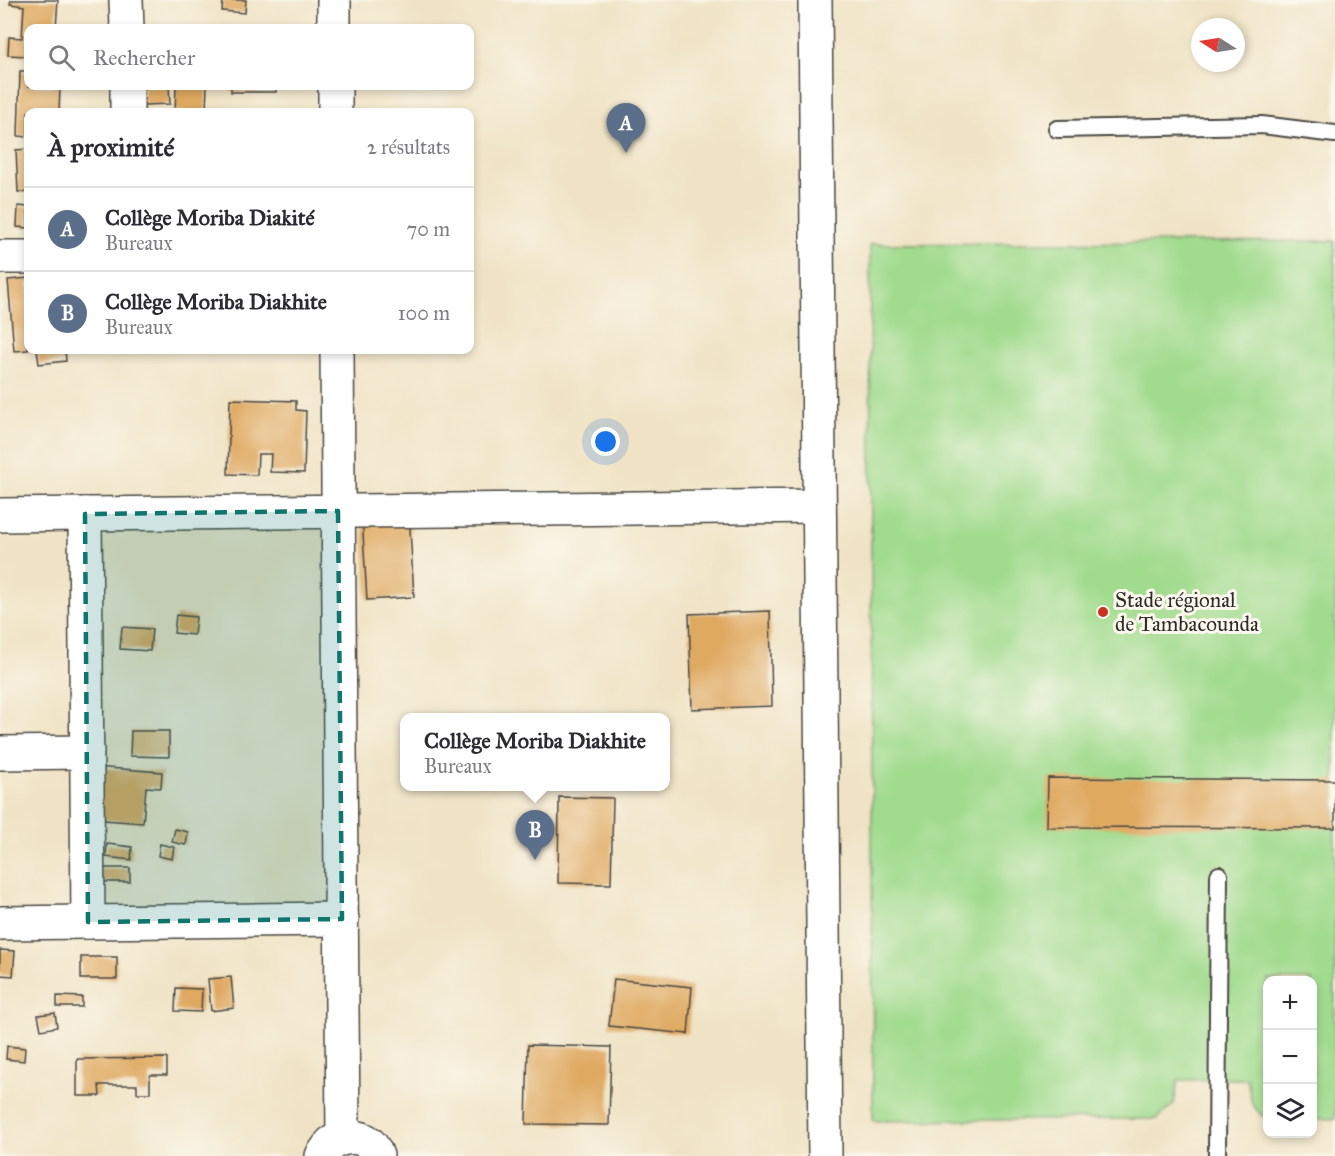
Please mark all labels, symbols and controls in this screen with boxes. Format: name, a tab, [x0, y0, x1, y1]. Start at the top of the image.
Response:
north arrow	[1191, 18, 1245, 72]
search box	[24, 24, 474, 90]
icon: search	[45, 41, 78, 74]
text: Rechercher	[93, 44, 195, 71]
pin: A	[606, 104, 646, 153]
text: À proximité	[48, 131, 174, 163]
text: 2 résultats	[367, 135, 450, 159]
text: Collège Moriba Diakité	[105, 204, 315, 231]
text: A	[61, 217, 74, 241]
text: 70 m	[407, 217, 450, 241]
text: Bureaux	[105, 231, 173, 255]
text: Collège Moriba Diakhite	[105, 288, 327, 315]
text: B	[61, 301, 74, 325]
text: 100 m	[398, 301, 450, 325]
text: Bureaux	[105, 315, 173, 339]
your location	[591, 427, 620, 456]
place label: Stade régional de Tambacounda	[1115, 587, 1259, 637]
marker: Stade régional de Tambacounda	[1096, 605, 1110, 619]
popup	[400, 713, 670, 791]
text: Collège Moriba Diakhite	[424, 727, 646, 754]
text: Bureaux	[424, 754, 492, 778]
pin: B	[516, 810, 554, 860]
map controls	[1263, 976, 1317, 1138]
button: +	[1263, 976, 1317, 1030]
button: −	[1263, 1030, 1317, 1084]
button: layers	[1263, 1084, 1317, 1138]

